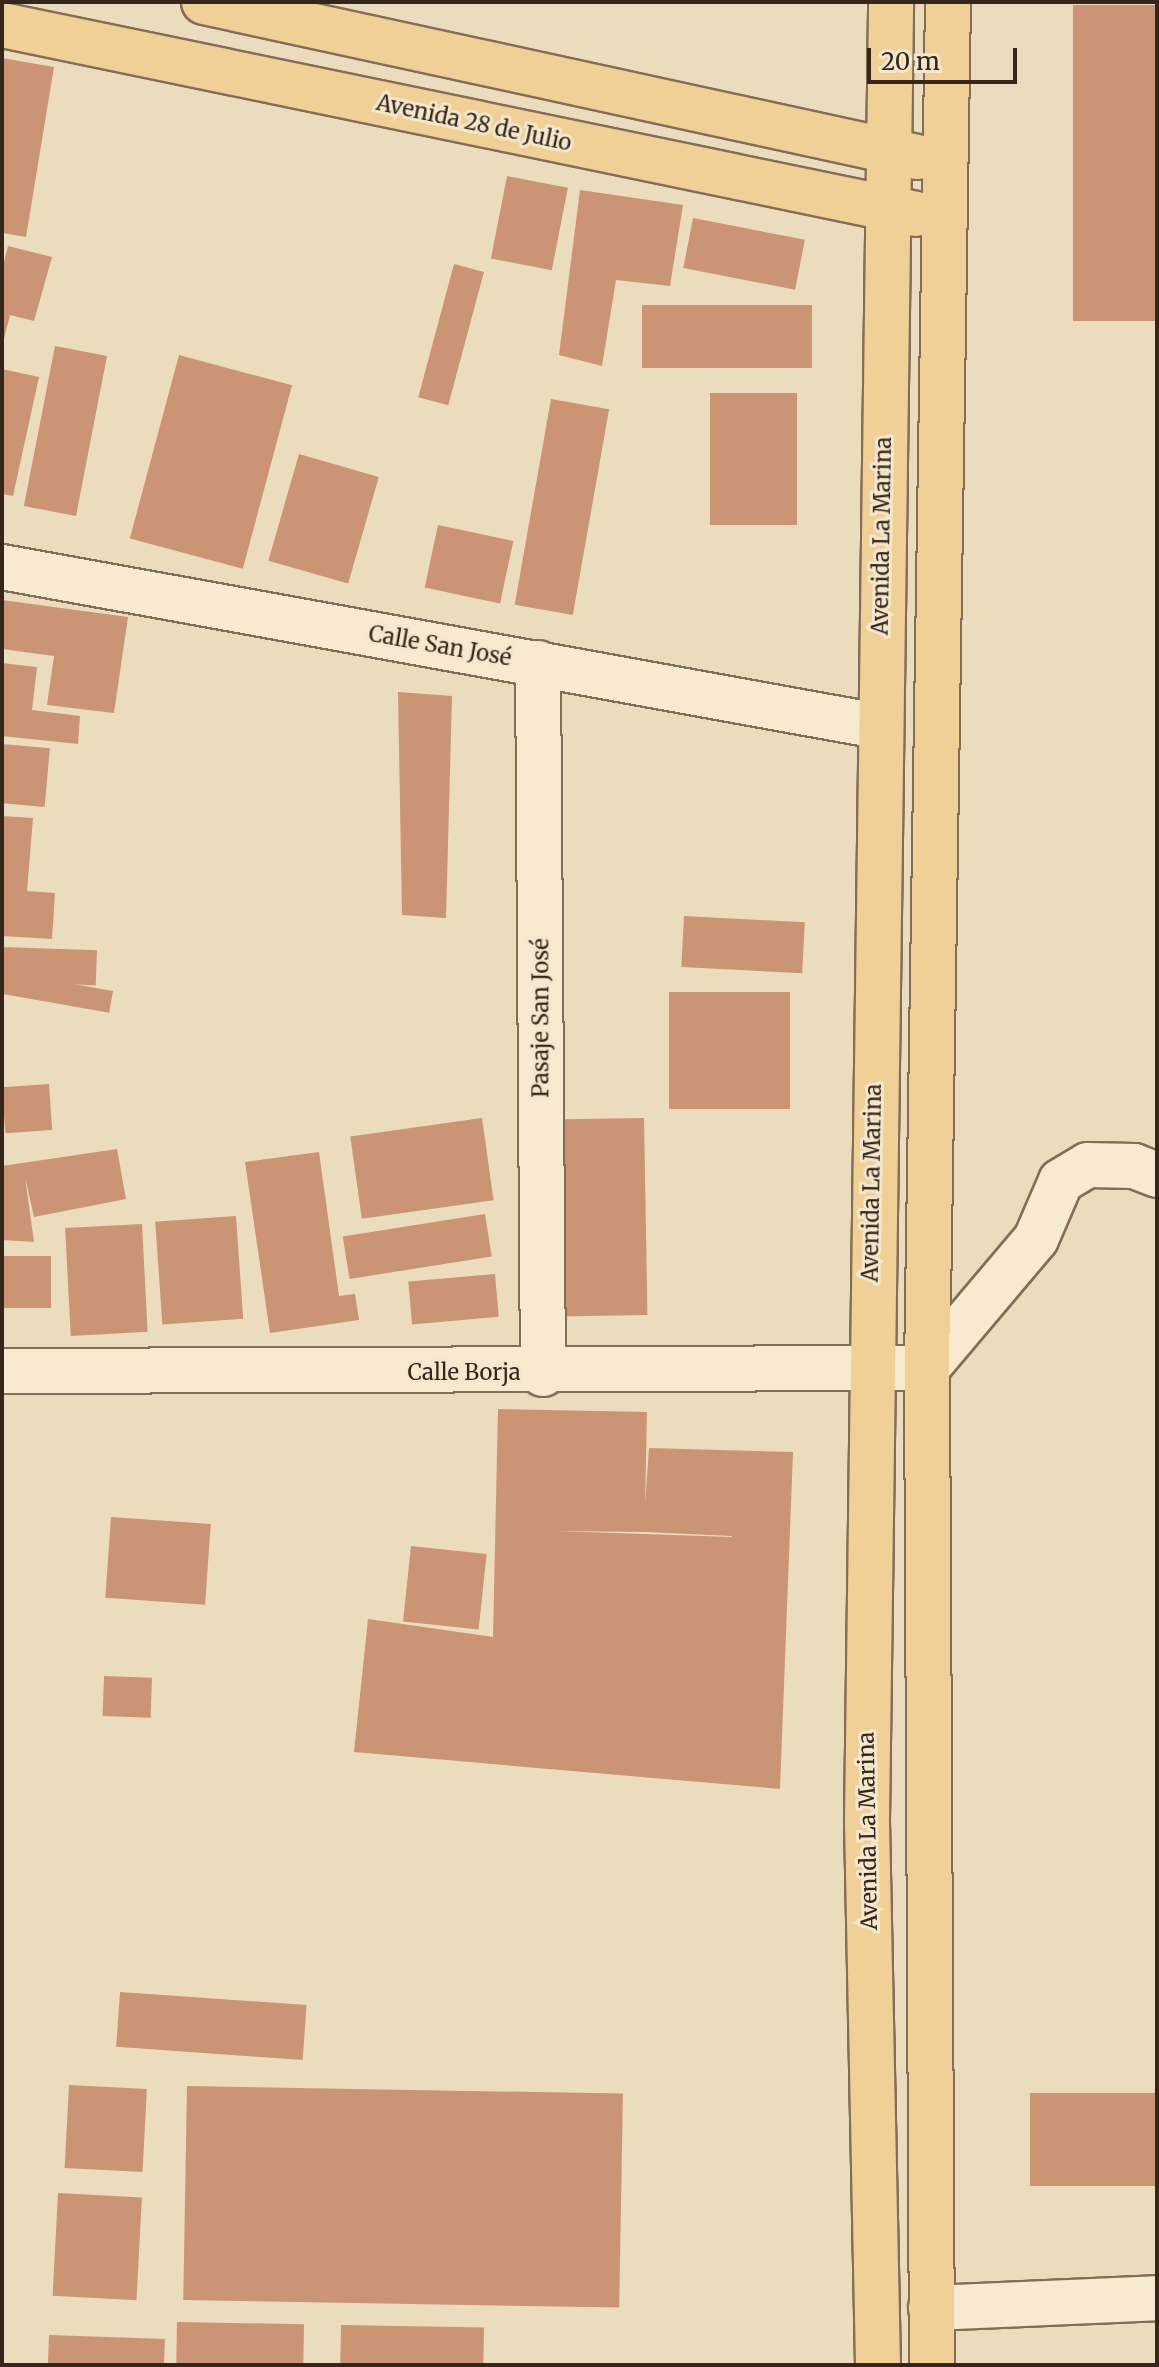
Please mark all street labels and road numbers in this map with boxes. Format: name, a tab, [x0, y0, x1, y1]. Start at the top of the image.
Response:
street label: Avenida 28 de Julio	[374, 89, 574, 157]
street label: Avenida La Marina	[867, 437, 897, 635]
street label: Calle San José	[367, 620, 513, 672]
street label: Pasaje San José	[528, 938, 554, 1098]
street label: Avenida La Marina	[857, 1084, 887, 1282]
street label: Calle Borja	[407, 1360, 521, 1386]
street label: Avenida La Marina	[853, 1732, 883, 1930]

